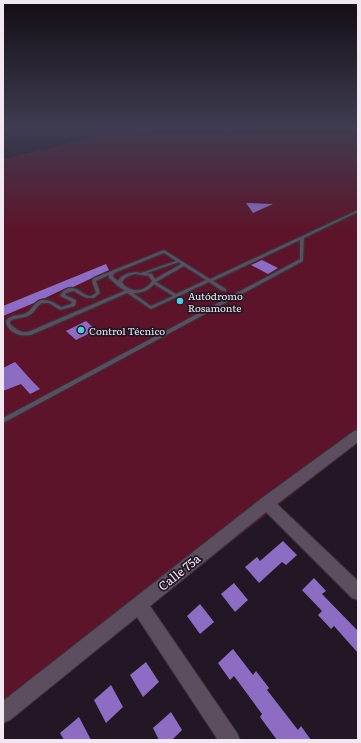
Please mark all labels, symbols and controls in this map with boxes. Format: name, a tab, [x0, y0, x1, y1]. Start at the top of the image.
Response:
place label: Autódromo Rosamonte	[188, 288, 243, 315]
marker: Autódromo Rosamonte	[175, 296, 185, 306]
place label: Control Técnico	[89, 323, 165, 338]
marker: Control Técnico	[76, 325, 86, 335]
street label: Calle 75a	[154, 549, 204, 595]

